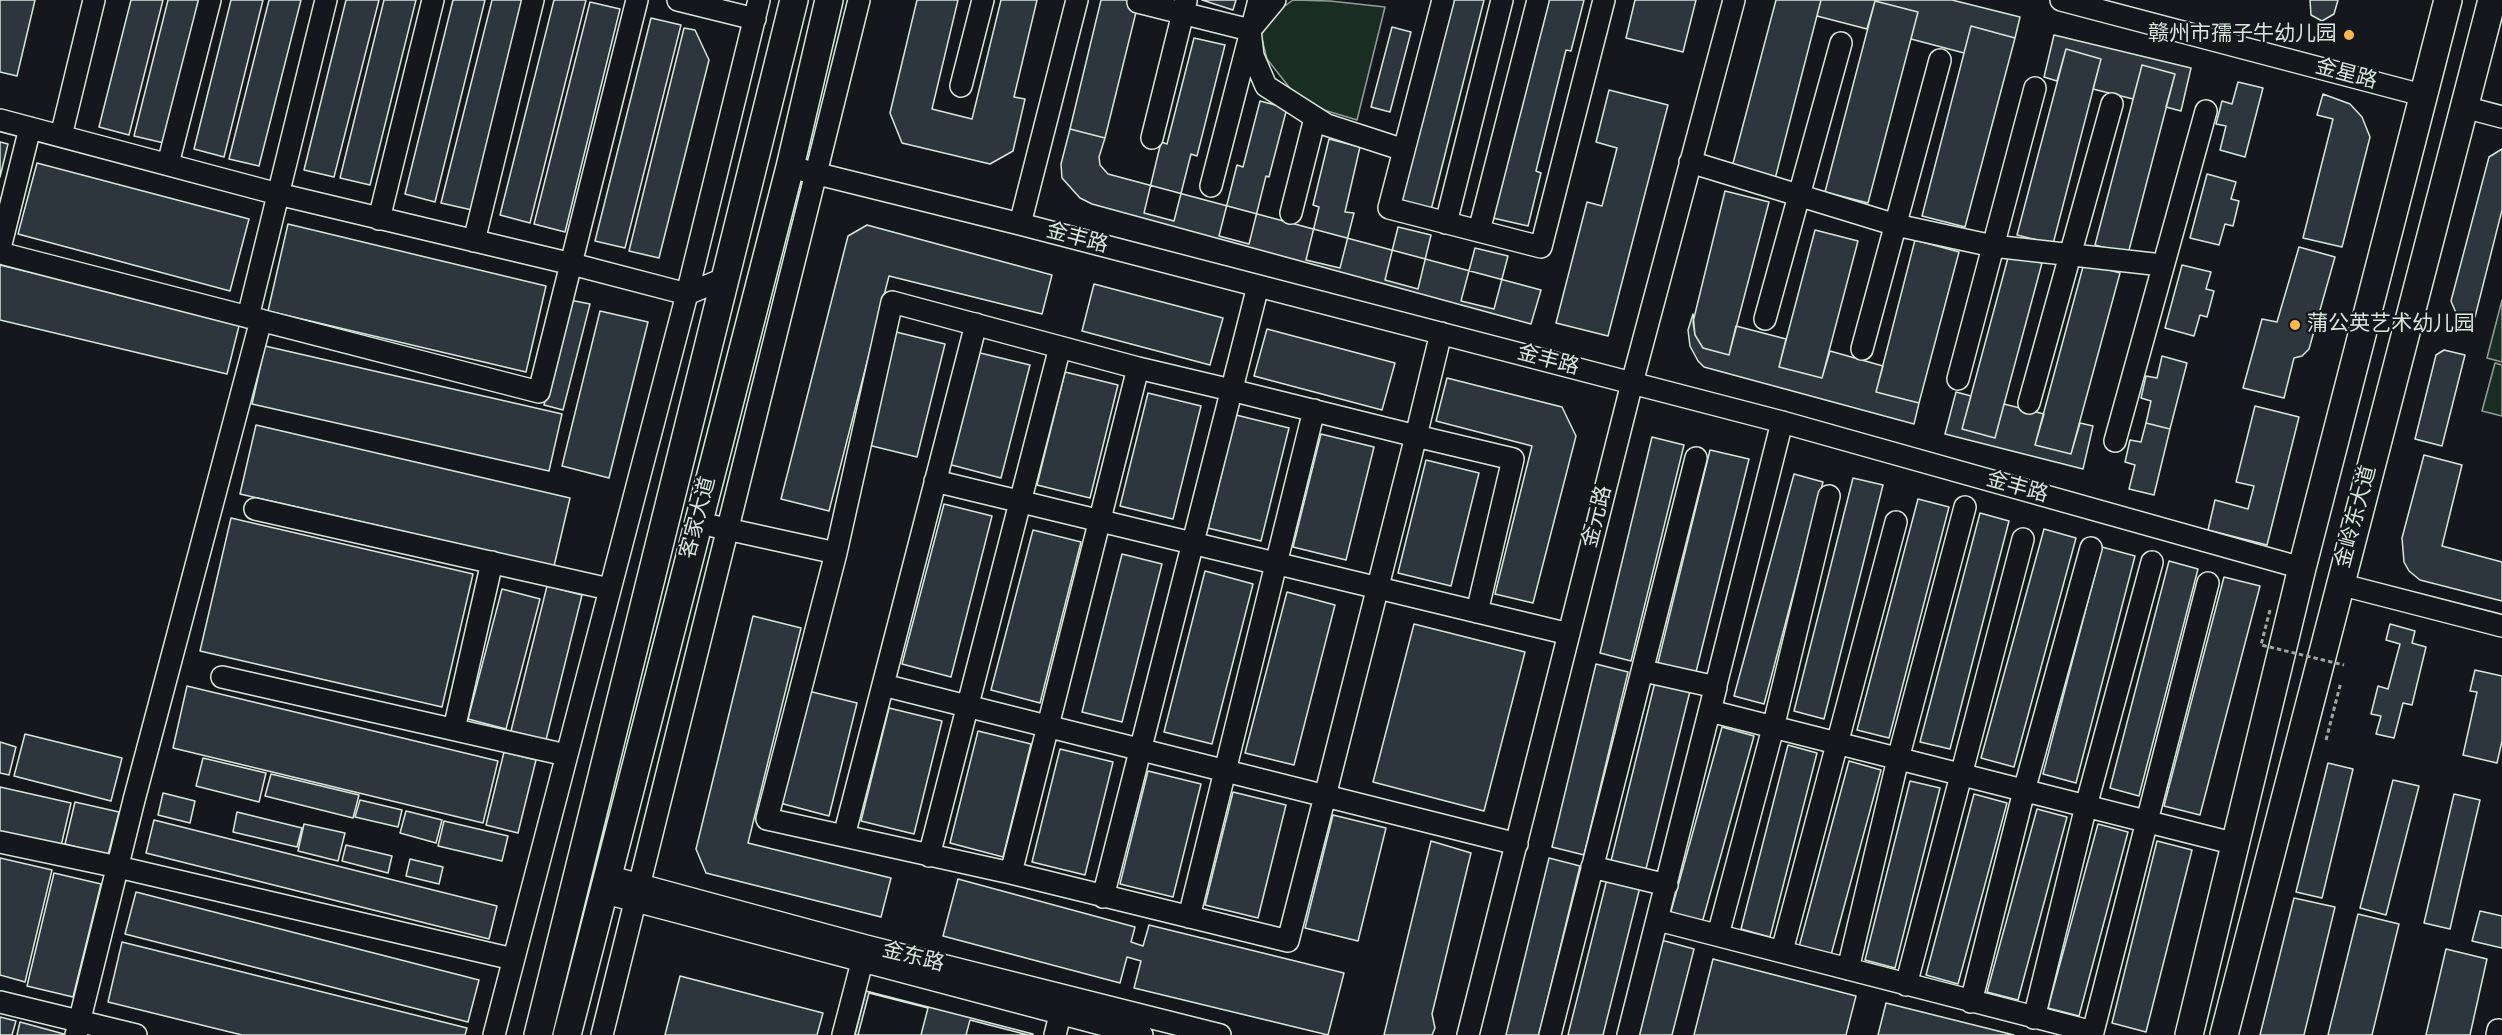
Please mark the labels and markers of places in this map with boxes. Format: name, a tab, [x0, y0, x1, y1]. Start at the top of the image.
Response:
place label: 赣州市孺子牛幼儿园	[2148, 22, 2337, 48]
marker: 赣州市孺子牛幼儿园	[2342, 28, 2356, 42]
place label: 蒲公英艺术幼儿园	[2307, 312, 2475, 338]
marker: 蒲公英艺术幼儿园	[2288, 318, 2302, 332]

